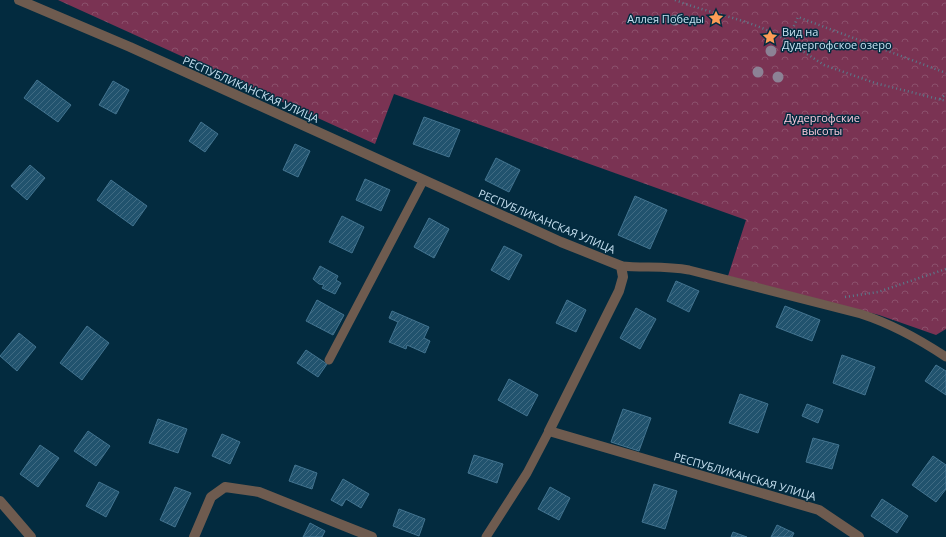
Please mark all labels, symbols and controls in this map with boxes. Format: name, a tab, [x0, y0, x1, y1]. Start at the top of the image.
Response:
place icon: Аллея Победы	[707, 9, 725, 27]
place label: Аллея Победы	[627, 11, 704, 26]
place label: Вид на Дудергофское озеро	[782, 24, 892, 52]
place icon: Вид на Дудергофское озеро	[761, 28, 779, 46]
street label: РЕСПУБЛИКАНСКАЯ УЛИЦА	[181, 52, 321, 126]
park label: Дудергофские высоты	[784, 110, 860, 138]
street label: РЕСПУБЛИКАНСКАЯ УЛИЦА	[476, 185, 618, 257]
street label: РЕСПУБЛИКАНСКАЯ УЛИЦА	[672, 448, 818, 504]

